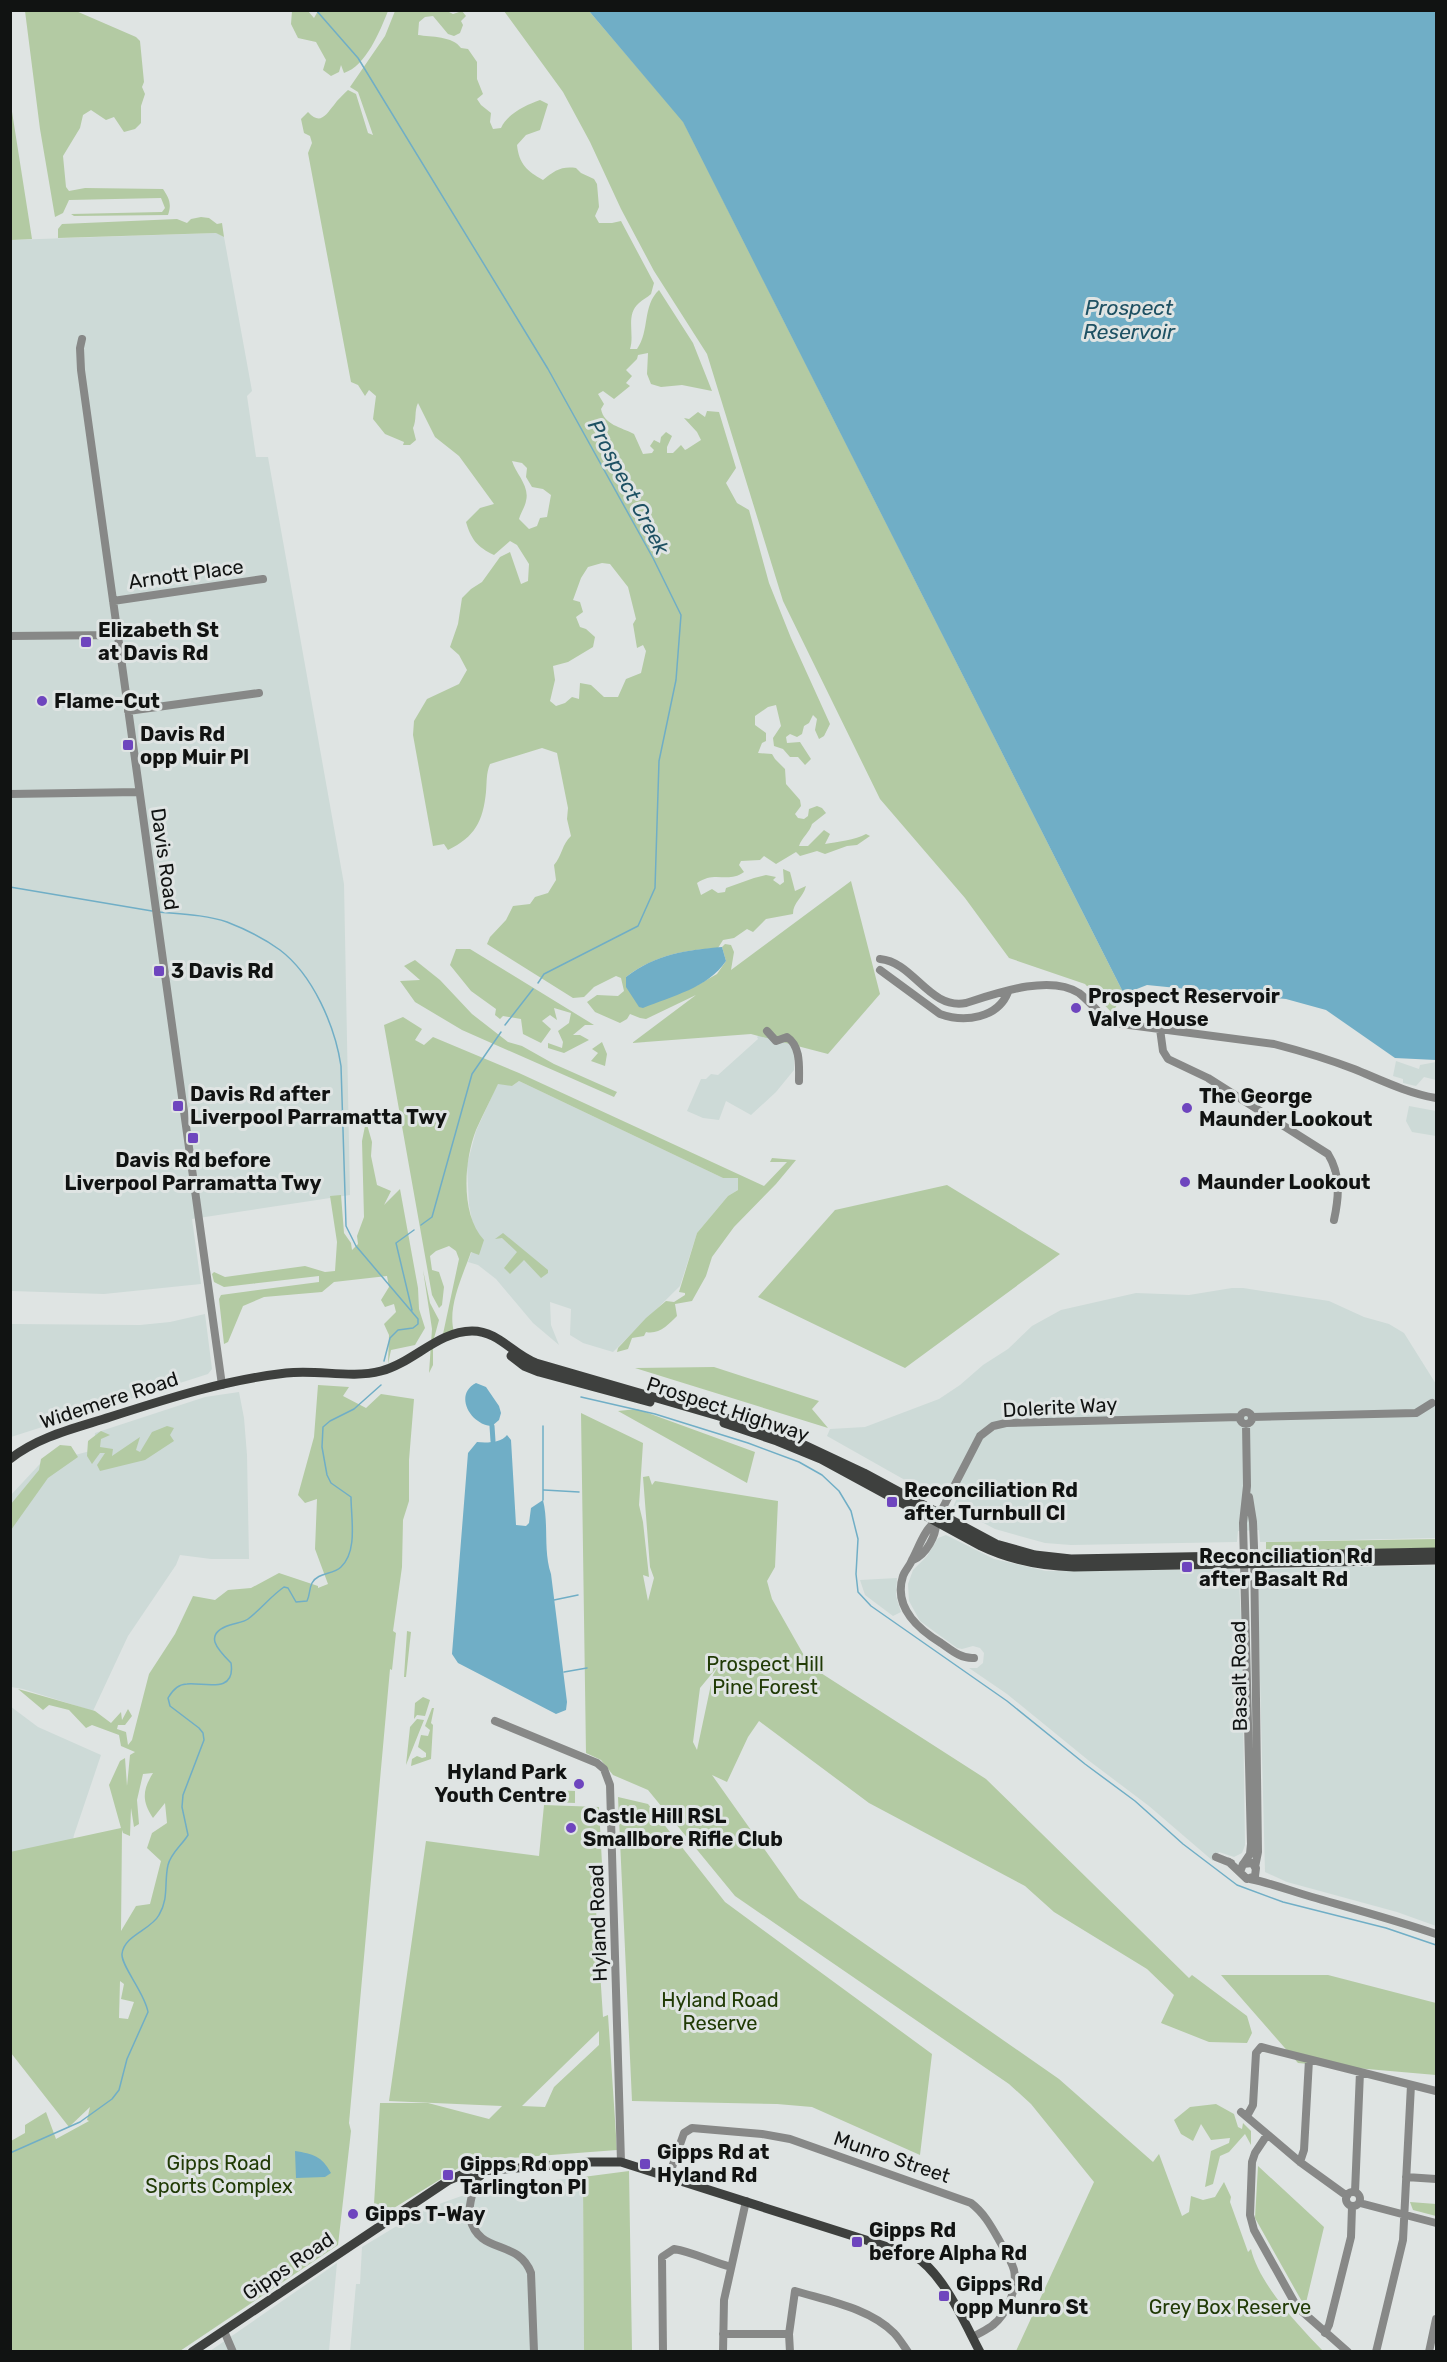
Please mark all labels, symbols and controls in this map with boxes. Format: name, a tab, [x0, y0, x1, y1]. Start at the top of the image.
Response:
water label: Prospect Reservoir	[1083, 295, 1176, 344]
water label: Prospect Creek	[583, 415, 676, 560]
street label: Arnott Place	[127, 554, 245, 594]
place label: Elizabeth St at Davis Rd	[98, 618, 219, 665]
marker: Elizabeth St at Davis Rd	[79, 635, 93, 649]
place label: Flame-Cut	[54, 689, 160, 713]
marker: Flame-Cut	[35, 694, 49, 708]
place label: Davis Rd opp Muir Pl	[140, 722, 249, 769]
marker: Davis Rd opp Muir Pl	[121, 738, 135, 752]
street label: Davis Road	[146, 806, 184, 912]
place label: 3 Davis Rd	[171, 959, 274, 983]
marker: 3 Davis Rd	[152, 964, 166, 978]
place label: Prospect Reservoir Valve House	[1088, 984, 1280, 1031]
marker: Prospect Reservoir Valve House	[1069, 1001, 1083, 1015]
place label: Davis Rd after Liverpool Parramatta Twy	[190, 1082, 447, 1129]
place label: The George Maunder Lookout	[1199, 1084, 1372, 1131]
marker: Davis Rd after Liverpool Parramatta Twy	[171, 1099, 185, 1113]
marker: The George Maunder Lookout	[1180, 1101, 1194, 1115]
marker: Davis Rd before Liverpool Parramatta Twy	[186, 1131, 200, 1145]
place label: Davis Rd before Liverpool Parramatta Twy	[65, 1148, 321, 1195]
place label: Maunder Lookout	[1197, 1170, 1370, 1194]
marker: Maunder Lookout	[1178, 1175, 1192, 1189]
street label: Widemere Road	[37, 1366, 181, 1434]
street label: Prospect Highway	[644, 1371, 812, 1447]
street label: Dolerite Way	[1002, 1392, 1118, 1422]
place label: Reconciliation Rd after Turnbull Cl	[904, 1478, 1078, 1525]
marker: Reconciliation Rd after Turnbull Cl	[885, 1495, 899, 1509]
place label: Reconciliation Rd after Basalt Rd	[1199, 1544, 1373, 1591]
marker: Reconciliation Rd after Basalt Rd	[1180, 1560, 1194, 1574]
street label: Basalt Road	[1226, 1620, 1252, 1732]
park label: Prospect Hill Pine Forest	[706, 1652, 824, 1699]
place label: Hyland Park Youth Centre	[435, 1760, 567, 1807]
marker: Hyland Park Youth Centre	[572, 1777, 586, 1791]
place label: Castle Hill RSL Smallbore Rifle Club	[583, 1804, 783, 1851]
marker: Castle Hill RSL Smallbore Rifle Club	[564, 1821, 578, 1835]
street label: Hyland Road	[584, 1864, 612, 1982]
park label: Hyland Road Reserve	[661, 1988, 779, 2035]
street label: Munro Street	[831, 2126, 954, 2188]
place label: Gipps Rd at Hyland Rd	[657, 2140, 769, 2187]
park label: Gipps Road Sports Complex	[145, 2151, 293, 2198]
place label: Gipps Rd opp Tarlington Pl	[460, 2152, 589, 2199]
marker: Gipps Rd at Hyland Rd	[638, 2157, 652, 2171]
marker: Gipps Rd opp Tarlington Pl	[441, 2168, 455, 2182]
place label: Gipps T-Way	[365, 2202, 486, 2226]
marker: Gipps T-Way	[346, 2207, 360, 2221]
place label: Gipps Rd before Alpha Rd	[869, 2218, 1027, 2265]
street label: Gipps Road	[238, 2227, 338, 2305]
marker: Gipps Rd before Alpha Rd	[850, 2235, 864, 2249]
place label: Gipps Rd opp Munro St	[956, 2272, 1088, 2319]
marker: Gipps Rd opp Munro St	[937, 2289, 951, 2303]
park label: Grey Box Reserve	[1149, 2295, 1311, 2319]

